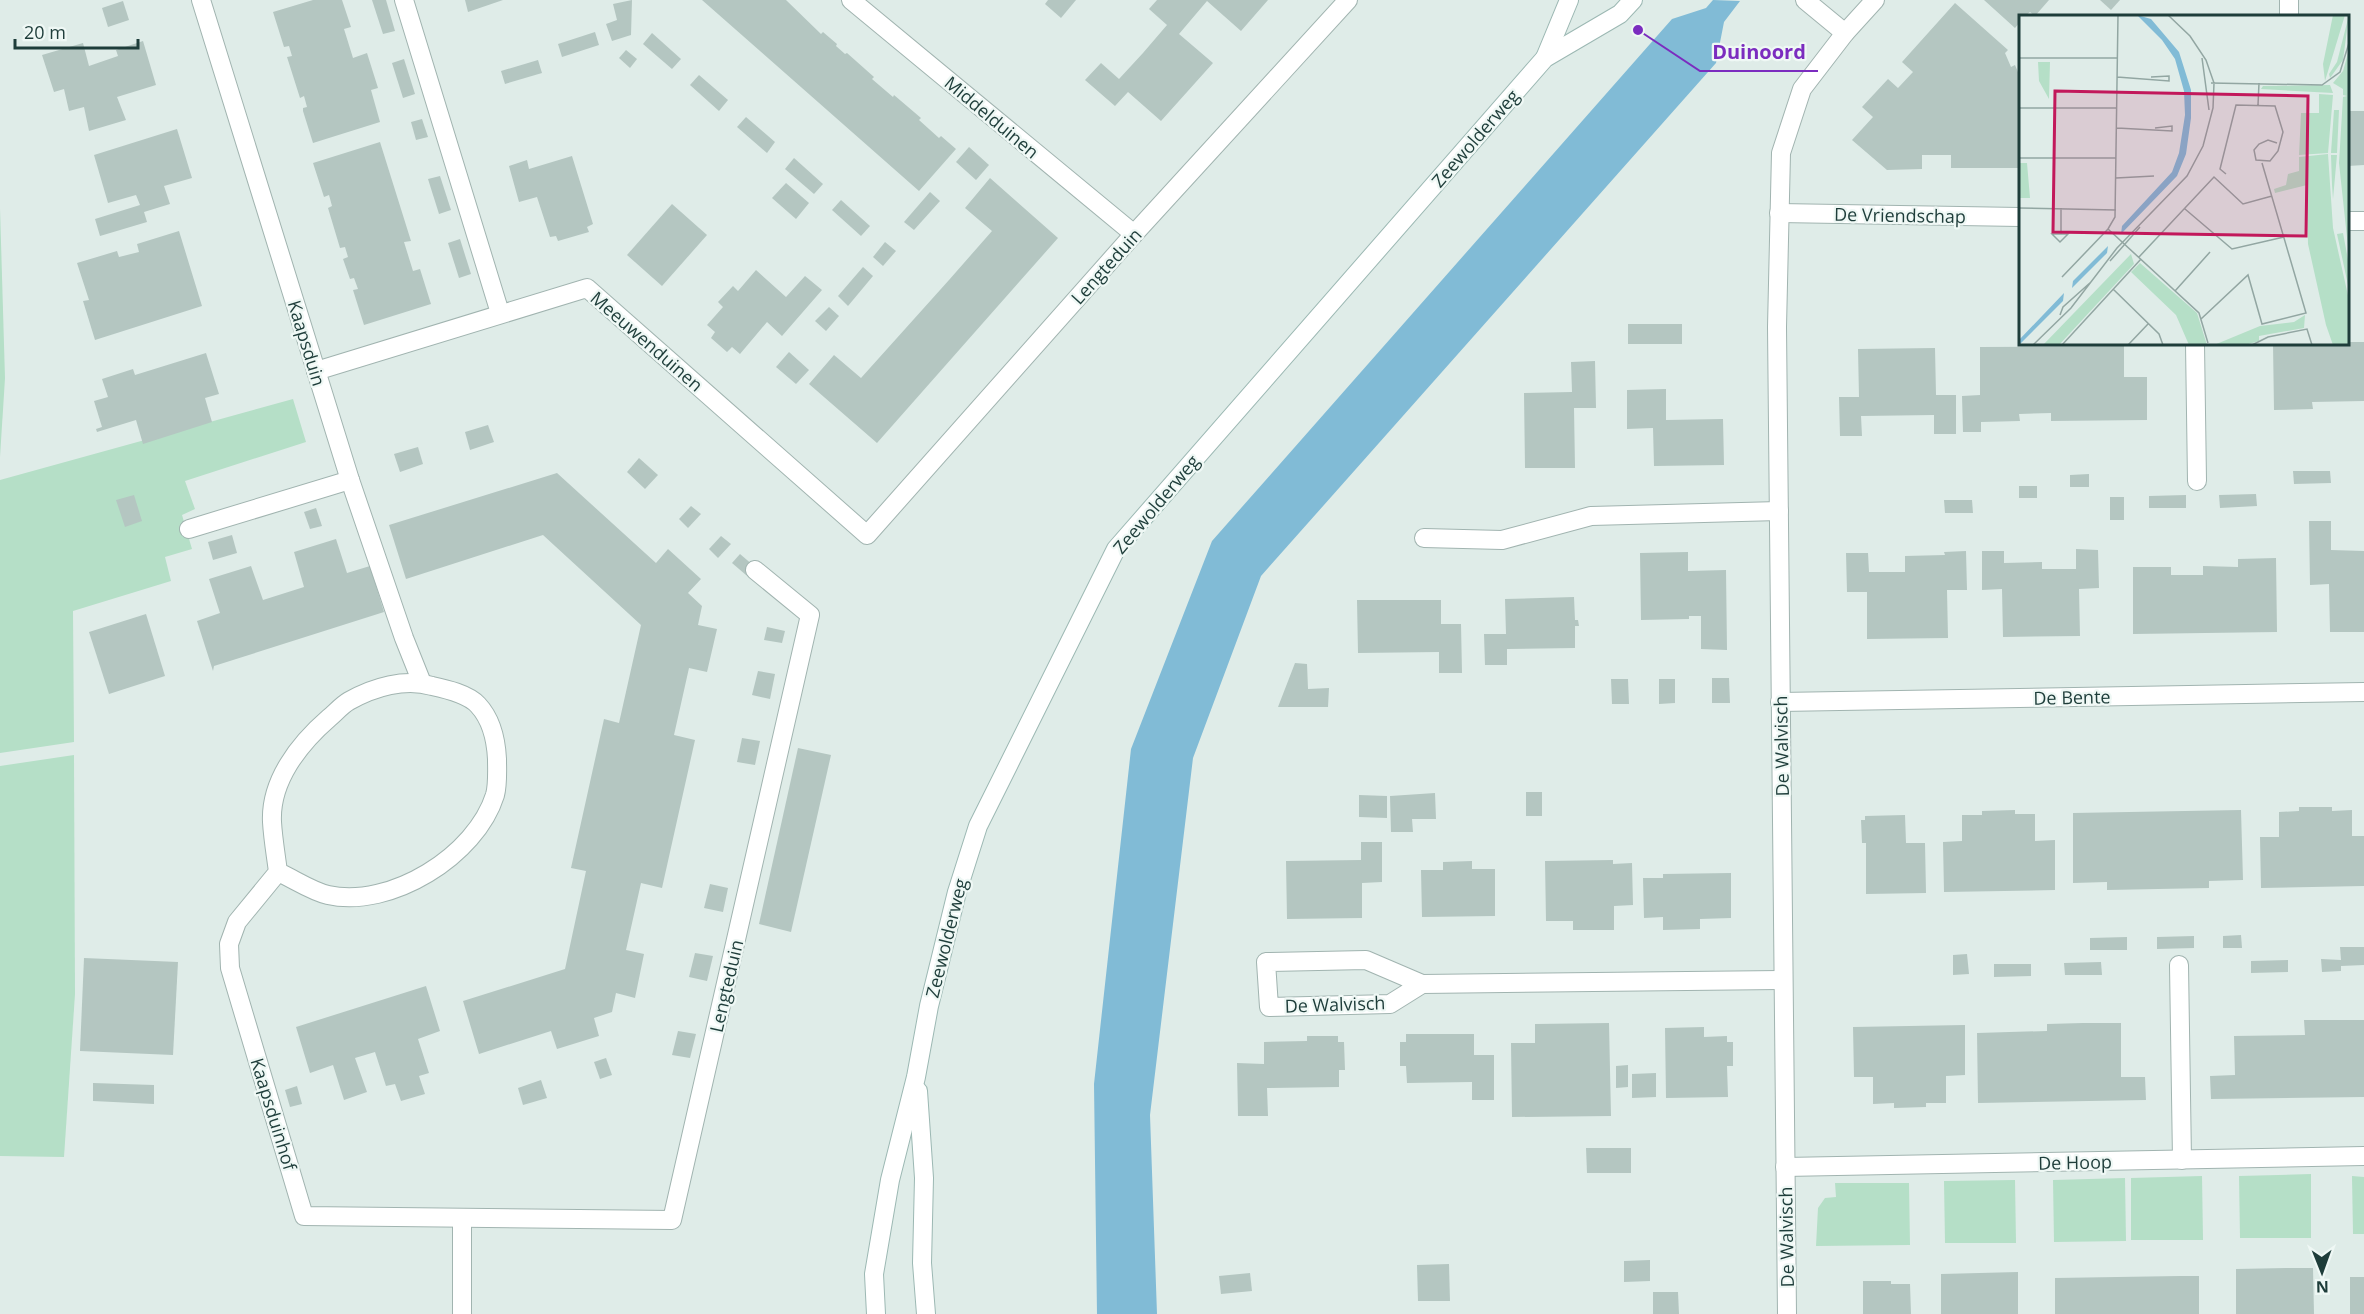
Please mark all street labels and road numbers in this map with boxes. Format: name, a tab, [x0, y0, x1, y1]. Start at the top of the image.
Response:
street label: Middelduinen	[940, 70, 1044, 164]
street label: Zeewolderweg	[1426, 84, 1524, 192]
street label: De Vriendschap	[1834, 202, 1966, 228]
street label: Lengteduin	[1065, 223, 1147, 309]
street label: Meeuwenduinen	[586, 286, 708, 396]
street label: Kaapsduin	[283, 297, 331, 389]
street label: Zeewolderweg	[1108, 449, 1205, 559]
street label: De Bente	[2033, 684, 2111, 710]
street label: De Walvisch	[1768, 695, 1794, 797]
street label: Zeewolderweg	[920, 876, 972, 1000]
street label: Lengteduin	[704, 937, 748, 1035]
street label: De Walvisch	[1284, 990, 1386, 1018]
street label: Kaapsduinhof	[246, 1055, 303, 1174]
street label: De Hoop	[2038, 1149, 2112, 1175]
street label: De Walvisch	[1773, 1186, 1799, 1288]

